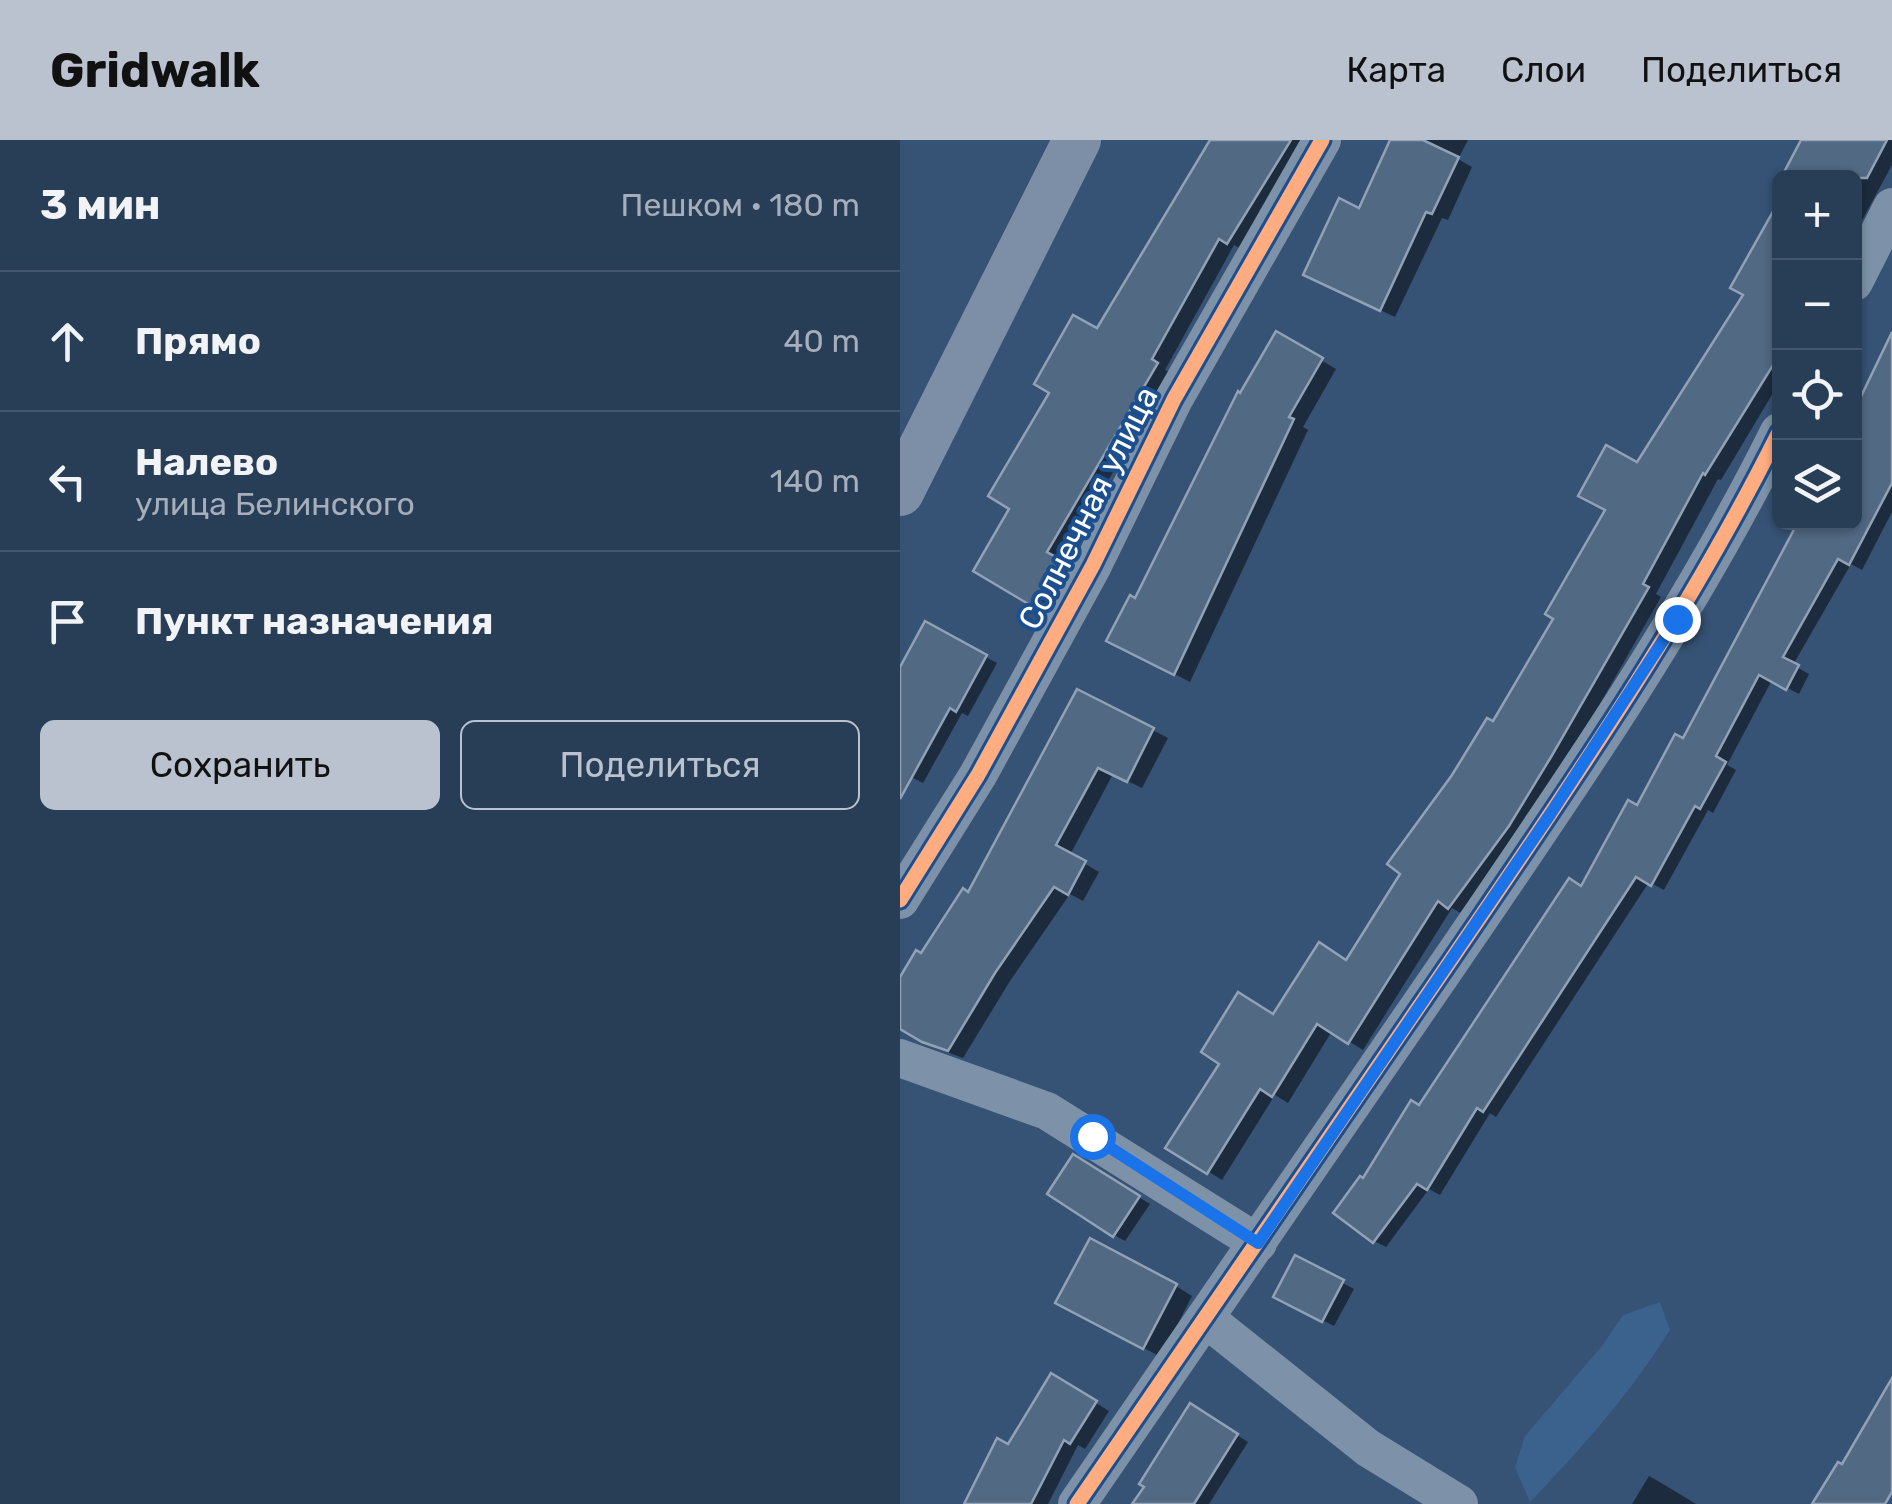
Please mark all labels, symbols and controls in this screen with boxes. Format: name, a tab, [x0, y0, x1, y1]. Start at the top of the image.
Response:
text: Gridwalk	[50, 42, 260, 99]
text: Карта	[1346, 49, 1446, 91]
text: Слои	[1501, 49, 1586, 91]
text: Поделиться	[1641, 49, 1842, 91]
map controls	[1772, 170, 1862, 530]
button: +	[1772, 170, 1862, 260]
text: 3 мин	[40, 180, 161, 230]
text: Пешком · 180 m	[621, 186, 860, 224]
button: −	[1772, 260, 1862, 350]
icon: ahead	[40, 314, 95, 369]
text: Прямо	[135, 318, 261, 364]
text: 40 m	[784, 322, 860, 360]
button: locate	[1772, 350, 1862, 440]
street label: Солнечная улица	[1010, 380, 1166, 636]
text: Налево	[135, 439, 278, 485]
button: layers	[1772, 440, 1862, 530]
icon: left	[40, 454, 95, 509]
text: 140 m	[770, 462, 860, 500]
text: улица Белинского	[135, 485, 415, 523]
icon: arrive	[40, 594, 95, 649]
route end	[1655, 597, 1701, 643]
text: Пункт назначения	[135, 598, 494, 644]
button: Сохранить	[40, 720, 440, 810]
button: Поделиться	[460, 720, 860, 810]
route start	[1070, 1114, 1116, 1160]

